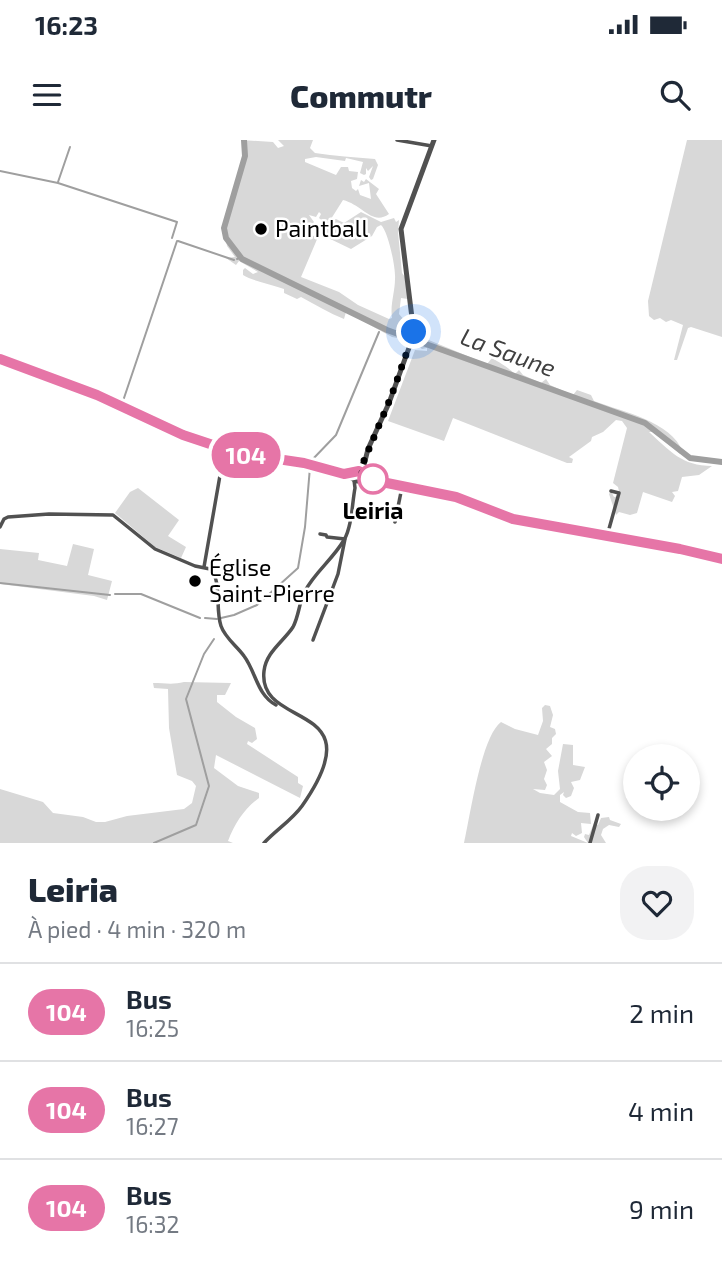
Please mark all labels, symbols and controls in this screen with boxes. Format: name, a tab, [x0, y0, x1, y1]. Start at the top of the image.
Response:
text: 16:23	[35, 9, 98, 40]
icon: menu	[28, 76, 66, 114]
text: Commutr	[290, 76, 432, 114]
icon: search	[656, 76, 694, 114]
place label: Paintball	[275, 214, 369, 242]
marker: Paintball	[253, 221, 269, 237]
your location	[396, 314, 431, 349]
water label: La Saune	[457, 321, 560, 382]
line badge: 104	[206, 432, 286, 478]
text: 104	[226, 440, 266, 469]
marker: Leiria	[358, 464, 388, 494]
place label: Leiria	[343, 496, 403, 524]
place label: Église Saint-Pierre	[209, 553, 335, 607]
marker: Église Saint-Pierre	[187, 573, 203, 589]
map controls	[623, 744, 700, 821]
button: locate	[623, 744, 700, 821]
button: heart	[620, 866, 694, 940]
text: Leiria	[28, 869, 118, 909]
text: À pied · 4 min · 320 m	[28, 915, 246, 943]
text: Bus	[126, 983, 172, 1014]
text: 104	[46, 997, 87, 1026]
text: 2 min	[629, 997, 694, 1028]
text: 16:25	[126, 1014, 179, 1042]
text: Bus	[126, 1081, 172, 1112]
text: 104	[46, 1095, 87, 1124]
text: 4 min	[628, 1095, 694, 1126]
text: 16:27	[126, 1112, 178, 1140]
text: Bus	[126, 1179, 172, 1210]
text: 104	[46, 1193, 87, 1222]
text: 9 min	[629, 1193, 694, 1224]
text: 16:32	[126, 1210, 179, 1238]

